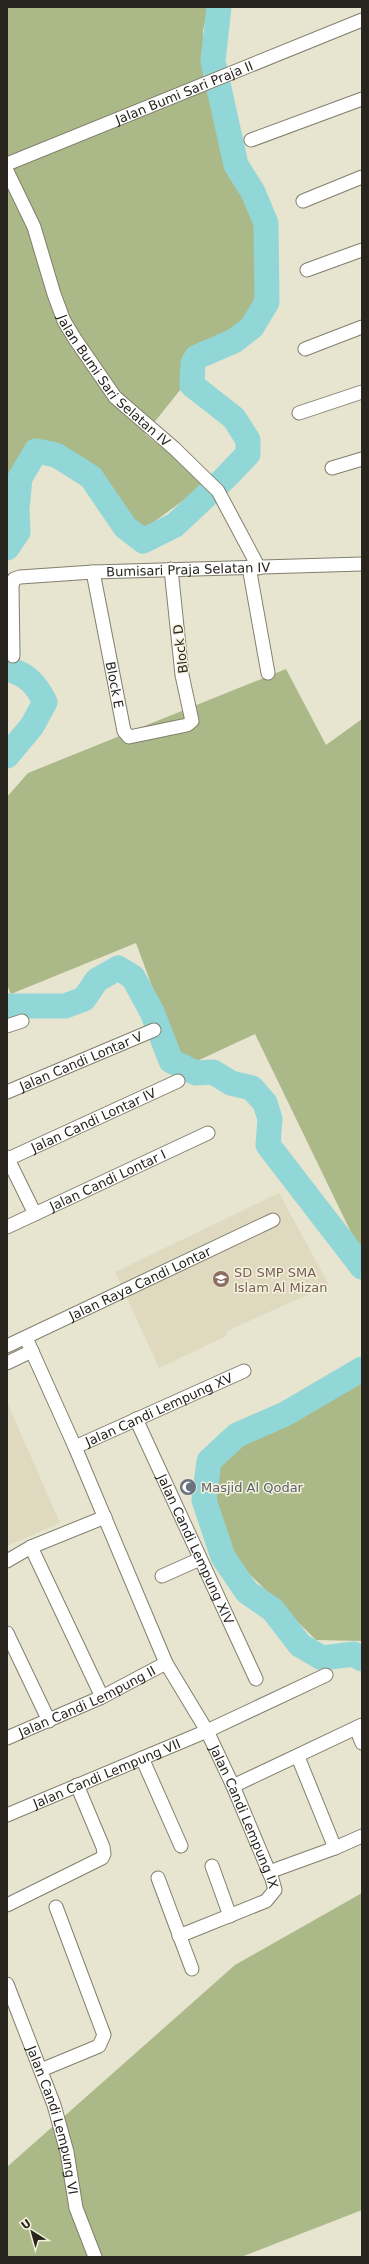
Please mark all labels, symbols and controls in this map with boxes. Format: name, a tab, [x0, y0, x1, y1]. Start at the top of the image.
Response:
street label: Jalan Bumi Sari Praja II	[112, 58, 255, 128]
street label: Jalan Bumi Sari Selatan IV	[54, 312, 173, 450]
street label: Bumisari Praja Selatan IV	[106, 560, 271, 580]
street label: Block D	[170, 624, 191, 674]
street label: Block E	[103, 660, 126, 710]
street label: Jalan Candi Lontar V	[16, 1029, 145, 1094]
street label: Jalan Candi Lontar IV	[28, 1085, 159, 1156]
street label: Jalan Candi Lontar I	[46, 1147, 168, 1215]
street label: Jalan Raya Candi Lontar	[66, 1243, 214, 1324]
place label: SD SMP SMA Islam Al Mizan	[234, 1265, 327, 1295]
school or university icon: SD SMP SMA Islam Al Mizan	[211, 1269, 231, 1289]
street label: Jalan Candi Lempung XV	[82, 1370, 235, 1450]
street label: Jalan Candi Lempung XIV	[154, 1471, 237, 1627]
mosque icon: Masjid Al Qodar	[178, 1477, 198, 1497]
place label: Masjid Al Qodar	[201, 1480, 304, 1495]
street label: Jalan Candi Lempung II	[15, 1663, 158, 1741]
street label: Jalan Candi Lempung VII	[30, 1736, 183, 1812]
street label: Jalan Candi Lempung IX	[206, 1742, 281, 1890]
street label: Jalan Candi Lempung VI	[23, 2043, 81, 2196]
north arrow	[12, 2212, 52, 2252]
text: U	[19, 2217, 34, 2232]

